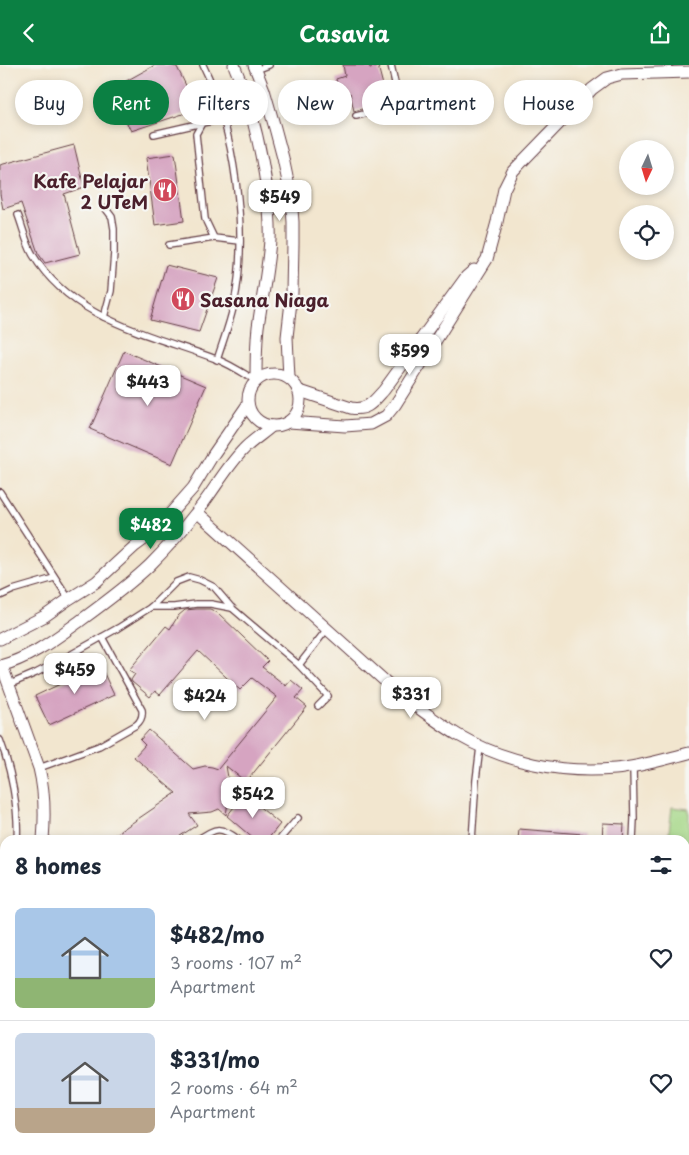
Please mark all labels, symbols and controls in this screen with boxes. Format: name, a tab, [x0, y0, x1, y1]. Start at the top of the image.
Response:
text: Casavia	[299, 16, 390, 49]
icon: back	[15, 19, 43, 47]
icon: share	[646, 19, 674, 47]
chip: Buy	[15, 80, 83, 125]
chip: Rent	[93, 80, 169, 125]
chip: Filters	[179, 80, 268, 125]
chip: New	[278, 80, 352, 125]
chip: Apartment	[362, 80, 494, 125]
chip: House	[504, 80, 593, 125]
north arrow	[619, 140, 674, 195]
map controls	[619, 140, 674, 260]
place label: Kafe Pelajar 2 UTeM	[33, 167, 149, 215]
restaurant icon: Kafe Pelajar 2 UTeM	[152, 177, 178, 203]
pin: $549	[250, 179, 310, 222]
text: $549	[259, 184, 301, 208]
button: locate	[619, 205, 674, 260]
restaurant icon: Sasana Niaga	[170, 286, 196, 312]
place label: Sasana Niaga	[200, 286, 330, 313]
pin: $599	[380, 333, 440, 376]
text: $599	[390, 338, 430, 362]
pin: $443	[118, 365, 178, 407]
text: $443	[127, 369, 169, 393]
pin: $482	[121, 507, 181, 550]
text: $482	[130, 512, 172, 536]
pin: $459	[45, 653, 105, 695]
text: $459	[55, 657, 95, 681]
pin: $331	[381, 677, 441, 719]
pin: $424	[175, 679, 235, 721]
text: $331	[392, 681, 430, 705]
text: $424	[184, 683, 226, 707]
pin: $542	[223, 777, 283, 819]
text: $542	[232, 781, 274, 805]
text: 8 homes	[15, 849, 101, 881]
icon: filters	[647, 851, 675, 879]
text: $482/mo	[170, 918, 264, 950]
icon: home	[55, 928, 115, 988]
icon: heart	[647, 944, 675, 972]
text: 3 rooms · 107 m²	[170, 950, 302, 974]
text: Apartment	[170, 974, 255, 998]
text: $331/mo	[170, 1043, 260, 1075]
icon: home	[55, 1053, 115, 1113]
icon: heart	[647, 1069, 675, 1097]
text: 2 rooms · 64 m²	[170, 1075, 298, 1099]
text: Apartment	[170, 1099, 255, 1123]

